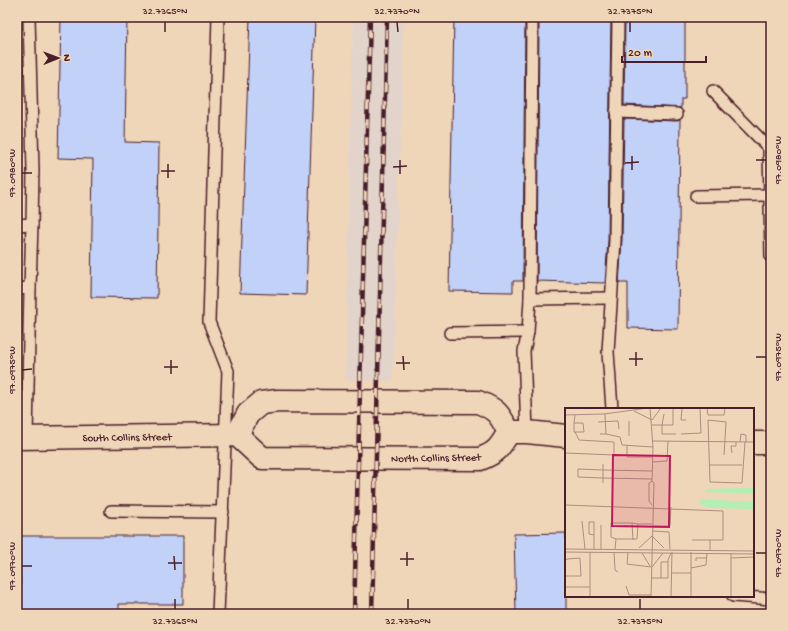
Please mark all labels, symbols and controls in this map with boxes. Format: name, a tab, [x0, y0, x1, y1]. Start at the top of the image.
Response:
text: 32.7365°N	[142, 6, 188, 18]
text: 32.7370°N	[373, 6, 420, 18]
text: 32.7375°N	[606, 6, 653, 18]
north arrow	[38, 38, 78, 78]
scale bar	[622, 38, 706, 64]
text: 20 m	[628, 47, 653, 61]
text: N	[60, 54, 72, 62]
text: 97.0980°W	[773, 135, 785, 185]
text: 97.0980°W	[7, 148, 19, 198]
text: 97.0975°W	[773, 333, 785, 382]
text: 97.0975°W	[7, 346, 19, 395]
inset map	[565, 408, 754, 597]
street label: South Collins Street	[82, 432, 173, 445]
street label: North Collins Street	[391, 452, 483, 466]
text: 97.0970°W	[773, 529, 785, 578]
text: 97.0970°W	[7, 542, 19, 591]
text: 32.7365°N	[152, 616, 198, 628]
text: 32.7370°N	[384, 616, 431, 628]
text: 32.7375°N	[616, 616, 663, 628]

